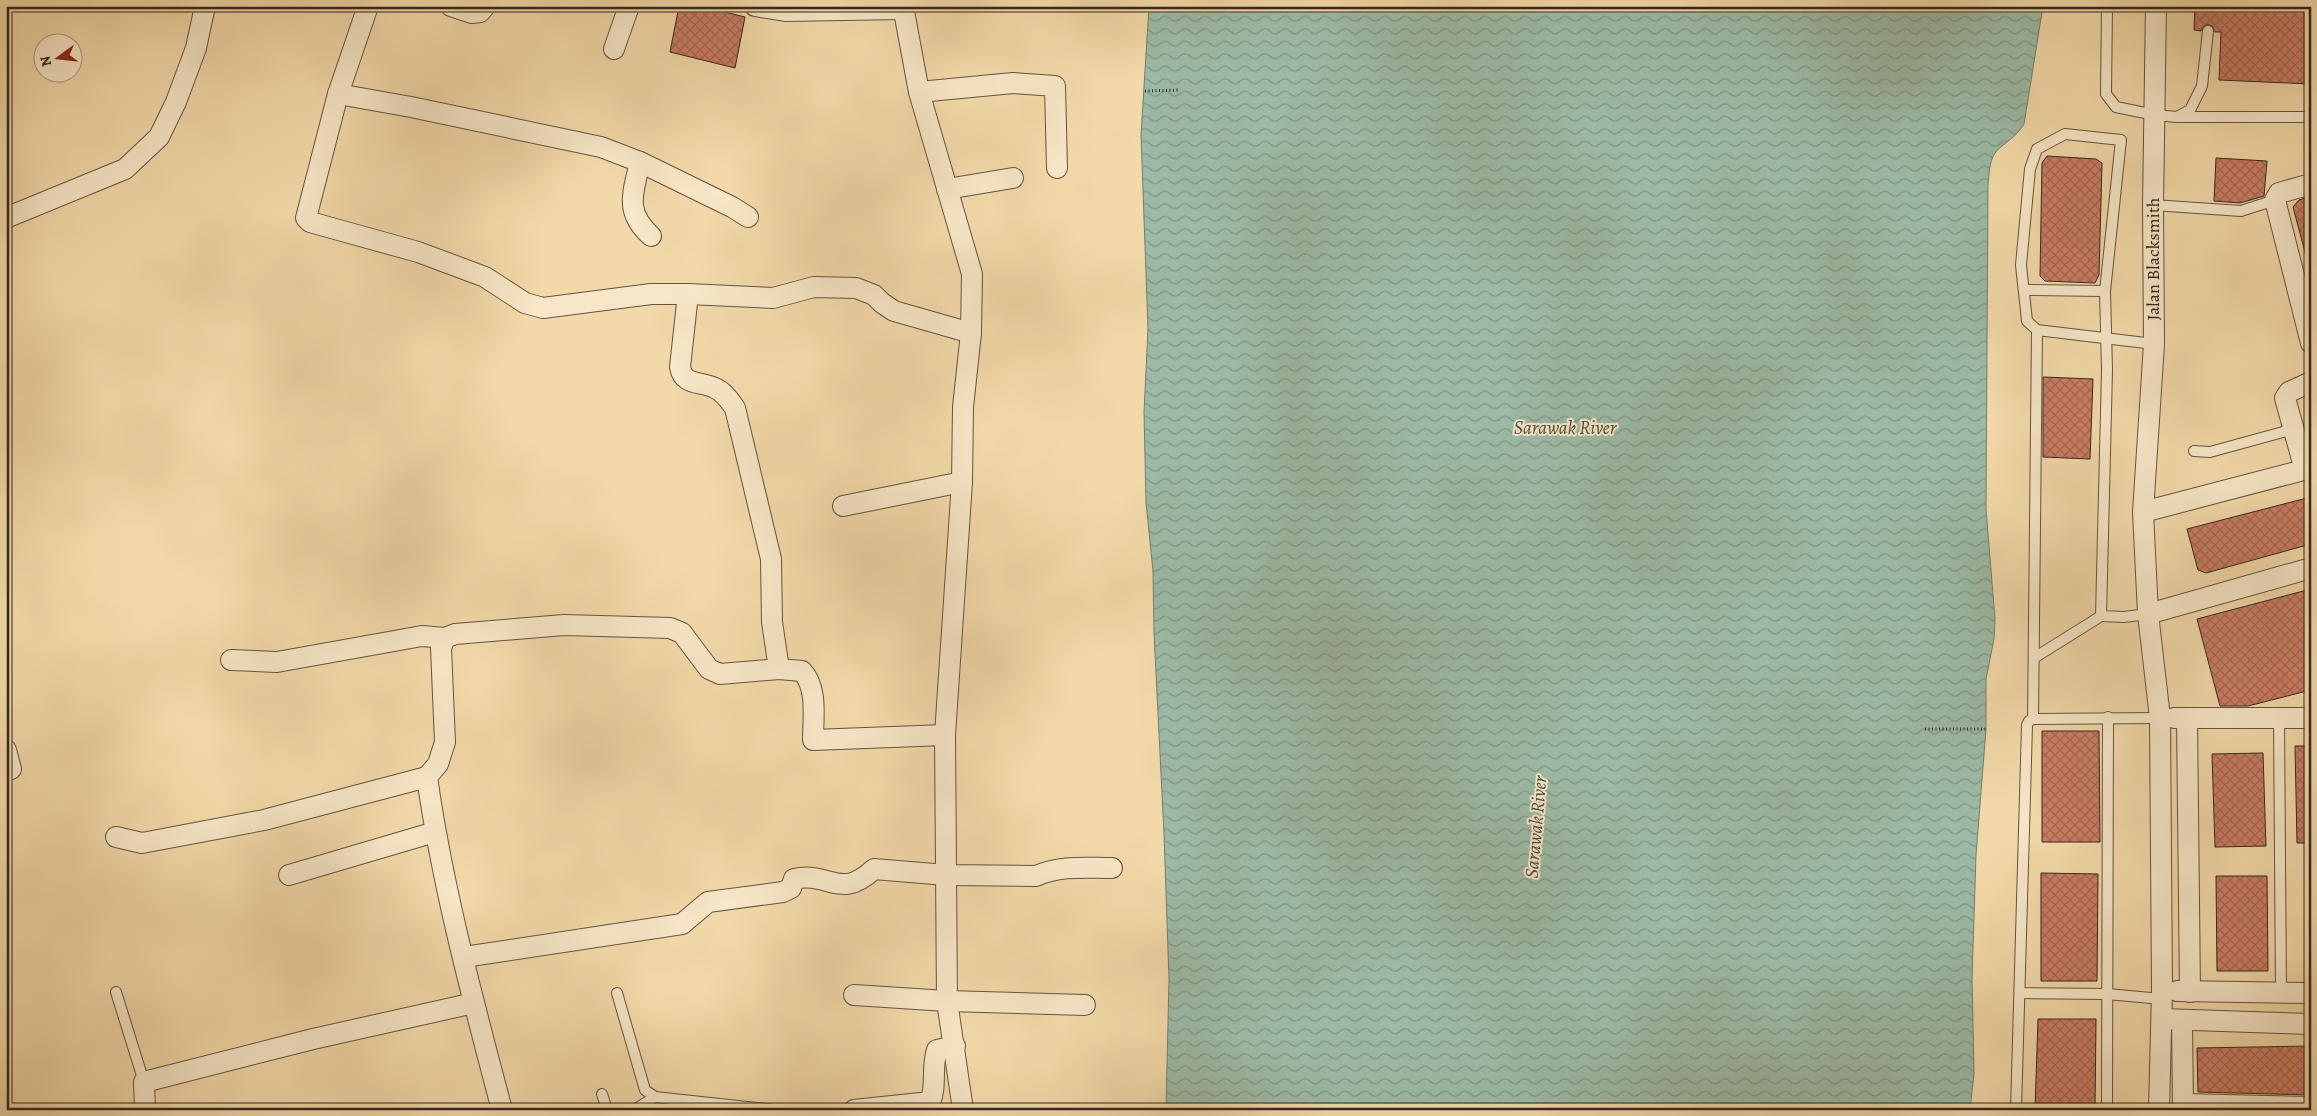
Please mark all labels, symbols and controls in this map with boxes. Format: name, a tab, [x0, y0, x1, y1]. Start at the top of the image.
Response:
north arrow	[32, 32, 82, 82]
text: N	[35, 54, 56, 69]
street label: Jalan Blacksmith	[2141, 197, 2165, 320]
water label: Sarawak River	[1514, 415, 1618, 441]
water label: Sarawak River	[1519, 773, 1554, 879]

